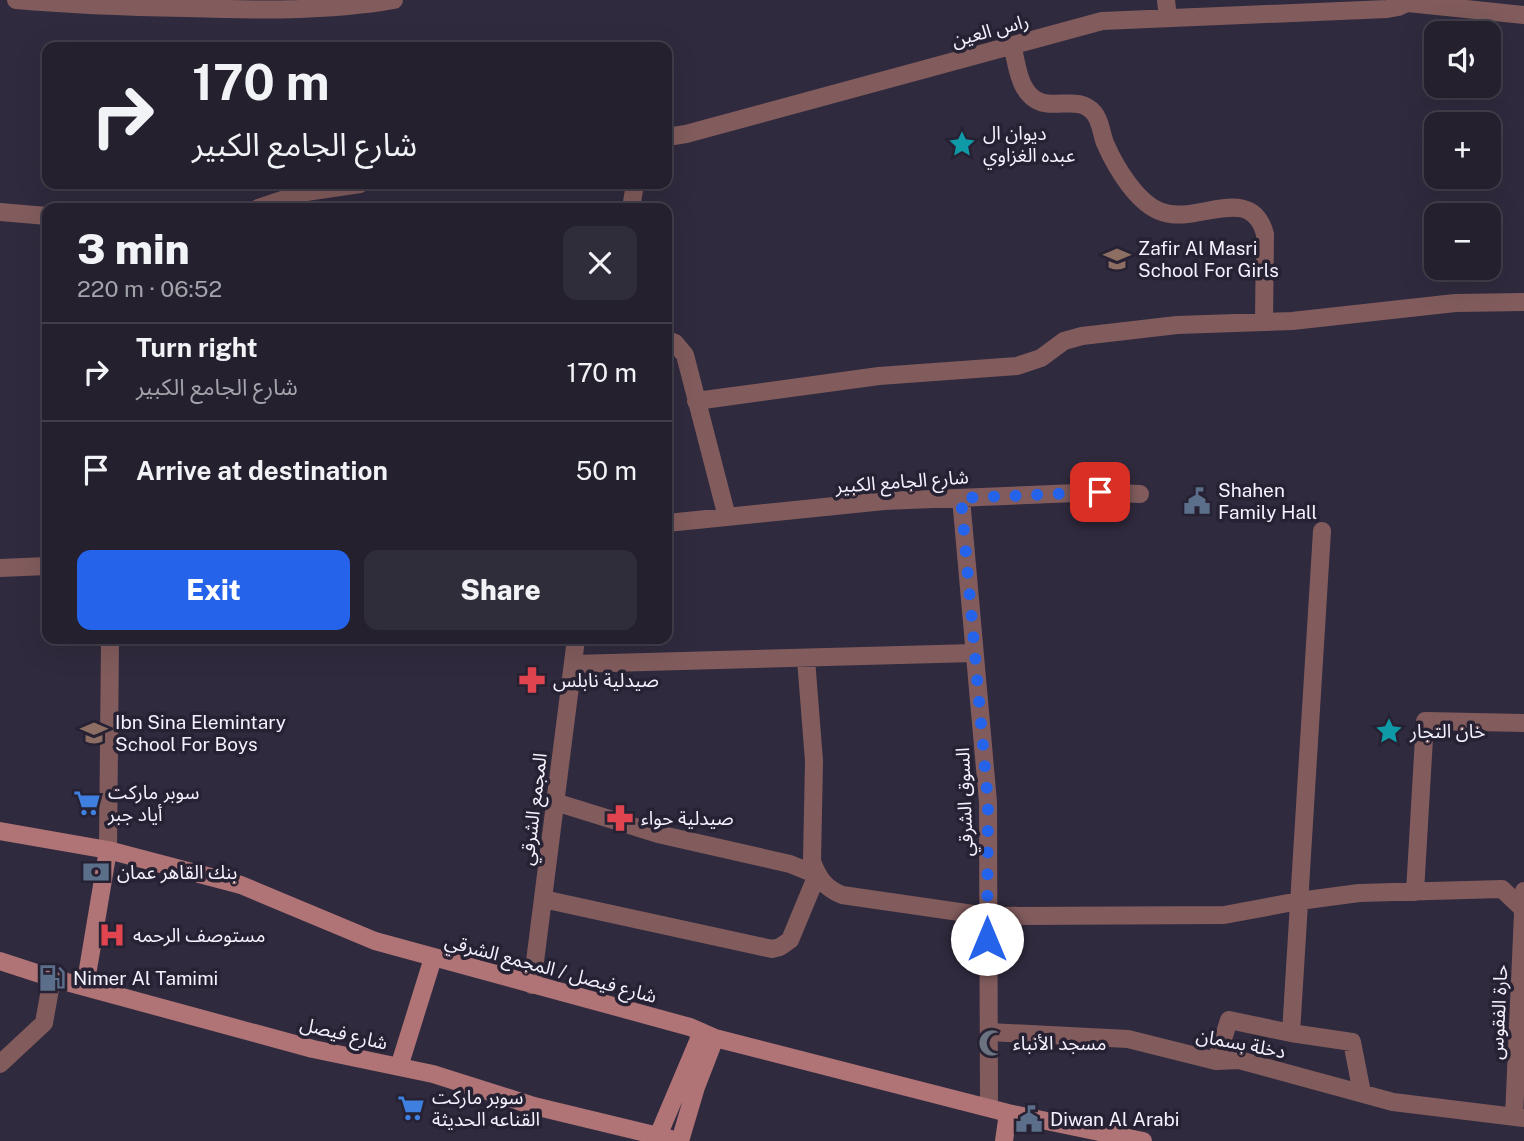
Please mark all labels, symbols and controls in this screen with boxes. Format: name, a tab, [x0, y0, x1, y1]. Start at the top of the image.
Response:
street label: راس العين	[949, 9, 1031, 52]
map controls	[1424, 21, 1501, 280]
button: sound	[1424, 21, 1501, 98]
text: 170 m	[192, 53, 330, 111]
icon: right	[77, 70, 168, 161]
button: +	[1424, 112, 1501, 189]
place label: ديوان ال عبده الغزاوي	[983, 122, 1075, 170]
text: شارع الجامع الكبير	[192, 126, 417, 163]
place icon: ديوان ال عبده الغزاوي	[947, 129, 977, 159]
button: −	[1424, 203, 1501, 280]
text: 3 min	[77, 224, 190, 273]
button: close	[563, 226, 637, 300]
place label: Zafir Al Masri School For Girls	[1138, 237, 1279, 281]
school or university icon: Zafir Al Masri School For Girls	[1102, 244, 1132, 274]
text: 220 m · 06:52	[77, 275, 222, 302]
text: Turn right	[136, 332, 258, 363]
icon: right	[77, 353, 115, 391]
text: 170 m	[567, 357, 637, 388]
text: شارع الجامع الكبير	[136, 373, 298, 400]
icon: arrive	[77, 451, 115, 489]
text: Arrive at destination	[136, 455, 388, 486]
text: 50 m	[576, 455, 637, 486]
pin	[1070, 462, 1130, 522]
street label: شارع الجامع الكبير	[834, 465, 970, 501]
icon: arrive	[1081, 473, 1119, 511]
place label: Shahen Family Hall	[1218, 479, 1317, 523]
public building icon: Shahen Family Hall	[1182, 486, 1212, 516]
button: Exit	[77, 550, 350, 630]
button: Share	[364, 550, 637, 630]
pharmacy icon: صيدلية نابلس	[517, 665, 547, 695]
place label: صيدلية نابلس	[553, 669, 659, 692]
place label: Ibn Sina Elemintary School For Boys	[115, 711, 286, 755]
place icon: خان التجار	[1374, 716, 1404, 746]
school or university icon: Ibn Sina Elemintary School For Boys	[79, 718, 109, 748]
place label: خان التجار	[1409, 720, 1486, 743]
street label: السوق الشرقي	[951, 747, 981, 857]
street label: المجمع الشرقي	[515, 751, 555, 867]
place label: سوبر ماركت أياد جبر	[107, 781, 199, 826]
supermarket icon: سوبر ماركت أياد جبر	[72, 788, 102, 818]
pharmacy icon: صيدلية حواء	[605, 803, 635, 833]
place label: صيدلية حواء	[641, 807, 734, 830]
bank icon: بنك القاهر عمان	[81, 857, 111, 887]
place label: بنك القاهر عمان	[117, 861, 237, 884]
position arrow	[950, 902, 1024, 976]
hospital icon: مستوصف الرحمه	[97, 920, 127, 950]
place label: مستوصف الرحمه	[133, 924, 265, 947]
street label: شارع فيصل / المجمع الشرقي	[442, 929, 659, 1011]
fuel station icon: Nimer Al Tamimi	[37, 963, 67, 993]
street label: حارة الفقوس	[1485, 964, 1512, 1060]
place label: Nimer Al Tamimi	[73, 967, 218, 989]
street label: شارع فيصل	[297, 1012, 390, 1057]
street label: دخلة بسمان	[1194, 1024, 1288, 1062]
mosque icon: مسجد الأنباء	[977, 1028, 1007, 1058]
place label: مسجد الأنباء	[1013, 1032, 1107, 1054]
place label: سوبر ماركت القناعه الحديثة	[432, 1086, 540, 1130]
supermarket icon: سوبر ماركت القناعه الحديثة	[396, 1093, 426, 1123]
public building icon: Diwan Al Arabi	[1014, 1104, 1044, 1134]
place label: Diwan Al Arabi	[1050, 1108, 1180, 1130]

